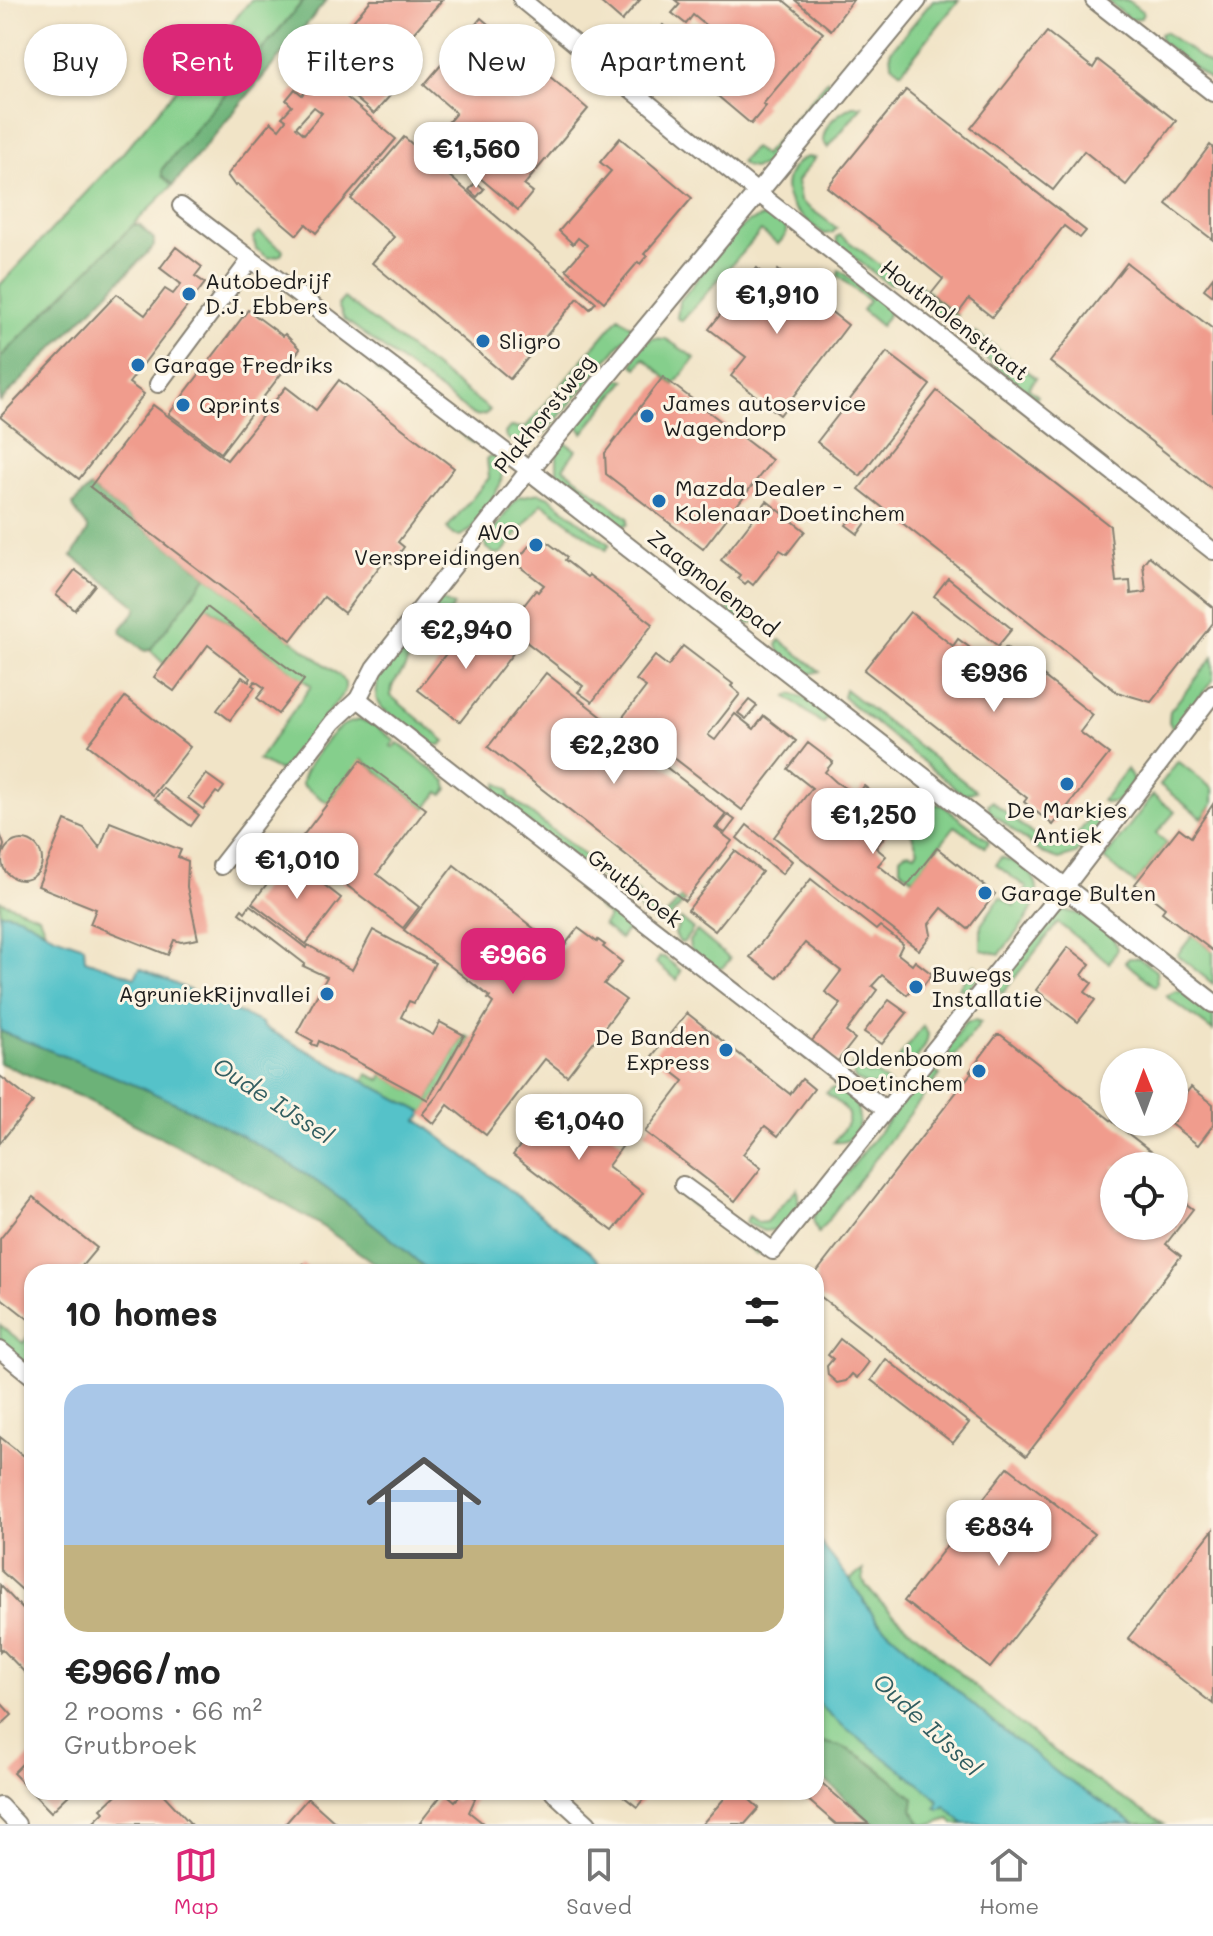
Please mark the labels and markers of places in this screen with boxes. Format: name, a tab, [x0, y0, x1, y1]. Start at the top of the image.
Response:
pin: €1,560	[411, 122, 541, 190]
place label: Autobedrijf D.J. Ebbers	[205, 266, 331, 320]
pin: €1,910	[712, 268, 842, 336]
marker: Autobedrijf D.J. Ebbers	[180, 285, 198, 303]
place label: Sligro	[499, 326, 561, 355]
marker: Sligro	[474, 332, 492, 350]
place label: Garage Fredriks	[154, 350, 333, 379]
marker: Garage Fredriks	[129, 356, 147, 374]
place label: James autoservice Wagendorp	[663, 388, 866, 442]
place label: Qprints	[199, 390, 280, 419]
marker: Qprints	[174, 396, 192, 414]
marker: James autoservice Wagendorp	[638, 407, 656, 425]
place label: Mazda Dealer - Kolenaar Doetinchem	[675, 473, 905, 527]
marker: Mazda Dealer - Kolenaar Doetinchem	[650, 492, 668, 510]
place label: AVO Verspreidingen	[354, 517, 520, 571]
marker: AVO Verspreidingen	[527, 536, 545, 554]
pin: €2,940	[401, 603, 531, 671]
pin: €936	[947, 646, 1041, 714]
pin: €2,230	[549, 718, 679, 786]
marker: De Markies Antiek	[1058, 775, 1076, 793]
pin: €1,250	[808, 788, 938, 856]
place label: De Markies Antiek	[1007, 795, 1127, 849]
pin: €1,010	[232, 833, 362, 901]
place label: Garage Bulten	[1001, 878, 1156, 907]
marker: Garage Bulten	[976, 884, 994, 902]
pin: €966	[466, 928, 560, 996]
place label: Buwegs Installatie	[932, 959, 1043, 1013]
marker: Buwegs Installatie	[907, 978, 925, 996]
place label: AgruniekRijnvallei	[119, 979, 311, 1008]
marker: AgruniekRijnvallei	[318, 985, 336, 1003]
place label: De Banden Express	[595, 1022, 710, 1076]
marker: De Banden Express	[717, 1041, 735, 1059]
place label: Oldenboom Doetinchem	[836, 1043, 963, 1097]
marker: Oldenboom Doetinchem	[970, 1062, 988, 1080]
pin: €1,040	[514, 1094, 644, 1162]
pin: €834	[952, 1500, 1046, 1568]

